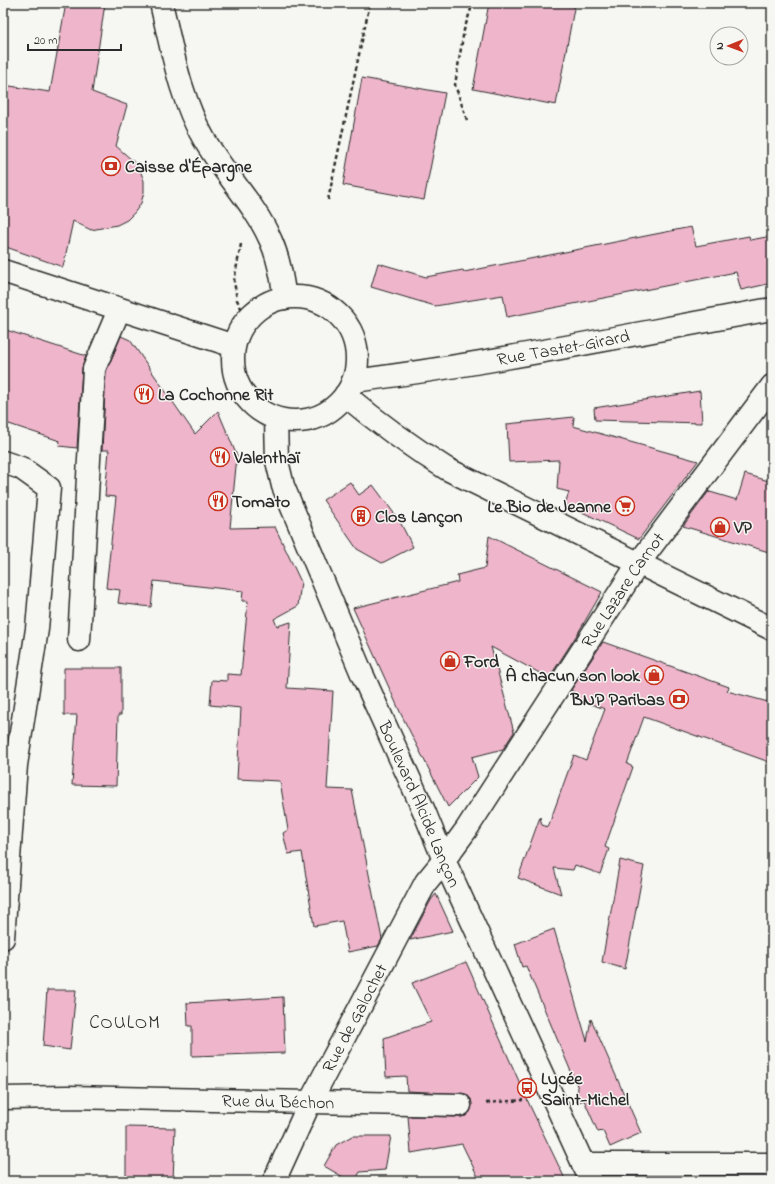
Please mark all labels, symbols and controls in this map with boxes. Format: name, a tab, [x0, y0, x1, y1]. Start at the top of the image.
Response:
scale bar	[28, 26, 121, 52]
north arrow	[709, 26, 749, 66]
text: 20 m	[34, 32, 57, 50]
text: N	[712, 42, 728, 50]
bank icon: Caisse d'Épargne	[100, 155, 122, 177]
place label: Caisse d'Épargne	[125, 155, 253, 182]
street label: Rue Tastet-Girard	[495, 325, 632, 374]
restaurant icon: La Cochonne Rit	[133, 383, 155, 405]
place label: La Cochonne Rit	[158, 383, 275, 409]
restaurant icon: Valenthaï	[209, 446, 231, 468]
place label: Valenthaï	[233, 446, 300, 472]
restaurant icon: Tomato	[207, 490, 229, 512]
place label: Tomato	[232, 490, 290, 516]
place label: Le Bio de Jeanne	[488, 495, 612, 521]
supermarket icon: Le Bio de Jeanne	[614, 495, 636, 517]
building icon: Clos Lançon	[350, 505, 372, 527]
place label: Clos Lançon	[375, 505, 463, 531]
shop icon: VP	[709, 516, 731, 538]
place label: VP	[733, 516, 752, 542]
street label: Rue Lazare Carnot	[576, 528, 672, 654]
shop icon: Ford	[439, 650, 461, 672]
place label: Ford	[463, 650, 500, 676]
place label: À chacun son look	[506, 664, 641, 690]
shop icon: À chacun son look	[643, 664, 665, 686]
place label: BNP Paribas	[570, 688, 665, 714]
bank icon: BNP Paribas	[668, 688, 690, 710]
street label: Boulevard Alcide Lançon	[370, 717, 466, 892]
street label: Rue de Galochet	[317, 960, 396, 1078]
district label: COULOM	[89, 1010, 161, 1037]
place label: Lycée Saint-Michel	[541, 1067, 629, 1114]
bus stop icon: Lycée Saint-Michel	[516, 1077, 538, 1099]
street label: Rue du Béchon	[221, 1089, 335, 1117]

